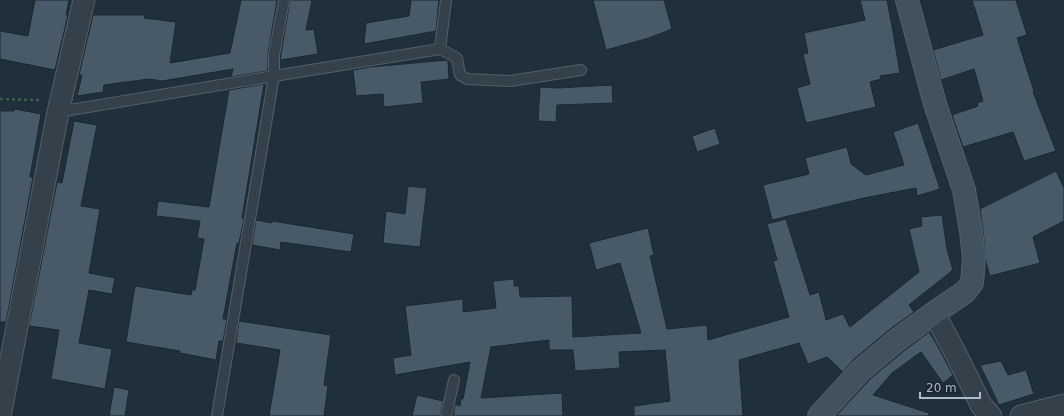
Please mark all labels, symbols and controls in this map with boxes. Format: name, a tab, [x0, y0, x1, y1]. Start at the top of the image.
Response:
scale bar	[920, 374, 980, 400]
text: 20 m	[926, 381, 957, 395]

